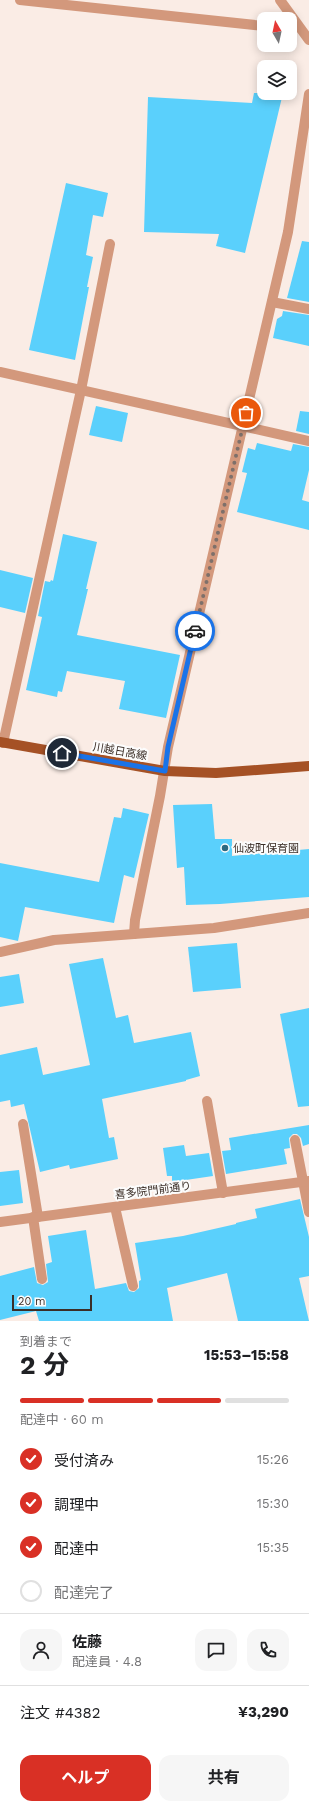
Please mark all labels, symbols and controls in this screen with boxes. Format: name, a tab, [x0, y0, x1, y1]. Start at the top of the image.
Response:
north arrow	[257, 12, 297, 52]
map controls	[257, 12, 297, 100]
button: layers	[257, 60, 297, 100]
pin	[229, 396, 263, 430]
icon: bag	[235, 402, 257, 424]
courier	[175, 611, 215, 651]
icon: car	[184, 620, 206, 642]
pin	[45, 736, 79, 770]
street label: 川越日高線	[92, 740, 148, 763]
icon: home	[51, 742, 73, 764]
place label: 仙波町保育園	[233, 842, 299, 855]
marker: 仙波町保育園	[220, 843, 230, 853]
street label: 喜多院門前通り	[114, 1179, 192, 1202]
scale bar	[12, 1293, 92, 1312]
text: 20 m	[18, 1295, 46, 1308]
text: 到着まで	[20, 1334, 72, 1349]
text: 15:53–15:58	[204, 1346, 289, 1364]
text: 2 分	[20, 1350, 69, 1380]
text: 配達中 · 60 m	[20, 1412, 104, 1427]
icon: check	[20, 1448, 42, 1470]
text: 受付済み	[54, 1452, 114, 1470]
text: 15:26	[257, 1452, 289, 1467]
icon: check	[20, 1492, 42, 1514]
text: 調理中	[54, 1496, 99, 1514]
text: 15:30	[257, 1496, 289, 1511]
icon: check	[20, 1536, 42, 1558]
text: 配達中	[54, 1540, 99, 1558]
text: 15:35	[257, 1540, 289, 1555]
text: 配達完了	[54, 1584, 114, 1602]
button: person	[20, 1629, 62, 1671]
button: chat	[195, 1629, 237, 1671]
button: phone	[247, 1629, 289, 1671]
text: 佐藤	[72, 1633, 102, 1651]
text: 配達員 · 4.8	[72, 1654, 142, 1669]
text: ¥3,290	[238, 1703, 289, 1721]
text: 注文 #4382	[20, 1704, 101, 1722]
button: ヘルプ	[20, 1755, 151, 1801]
button: 共有	[159, 1755, 289, 1801]

